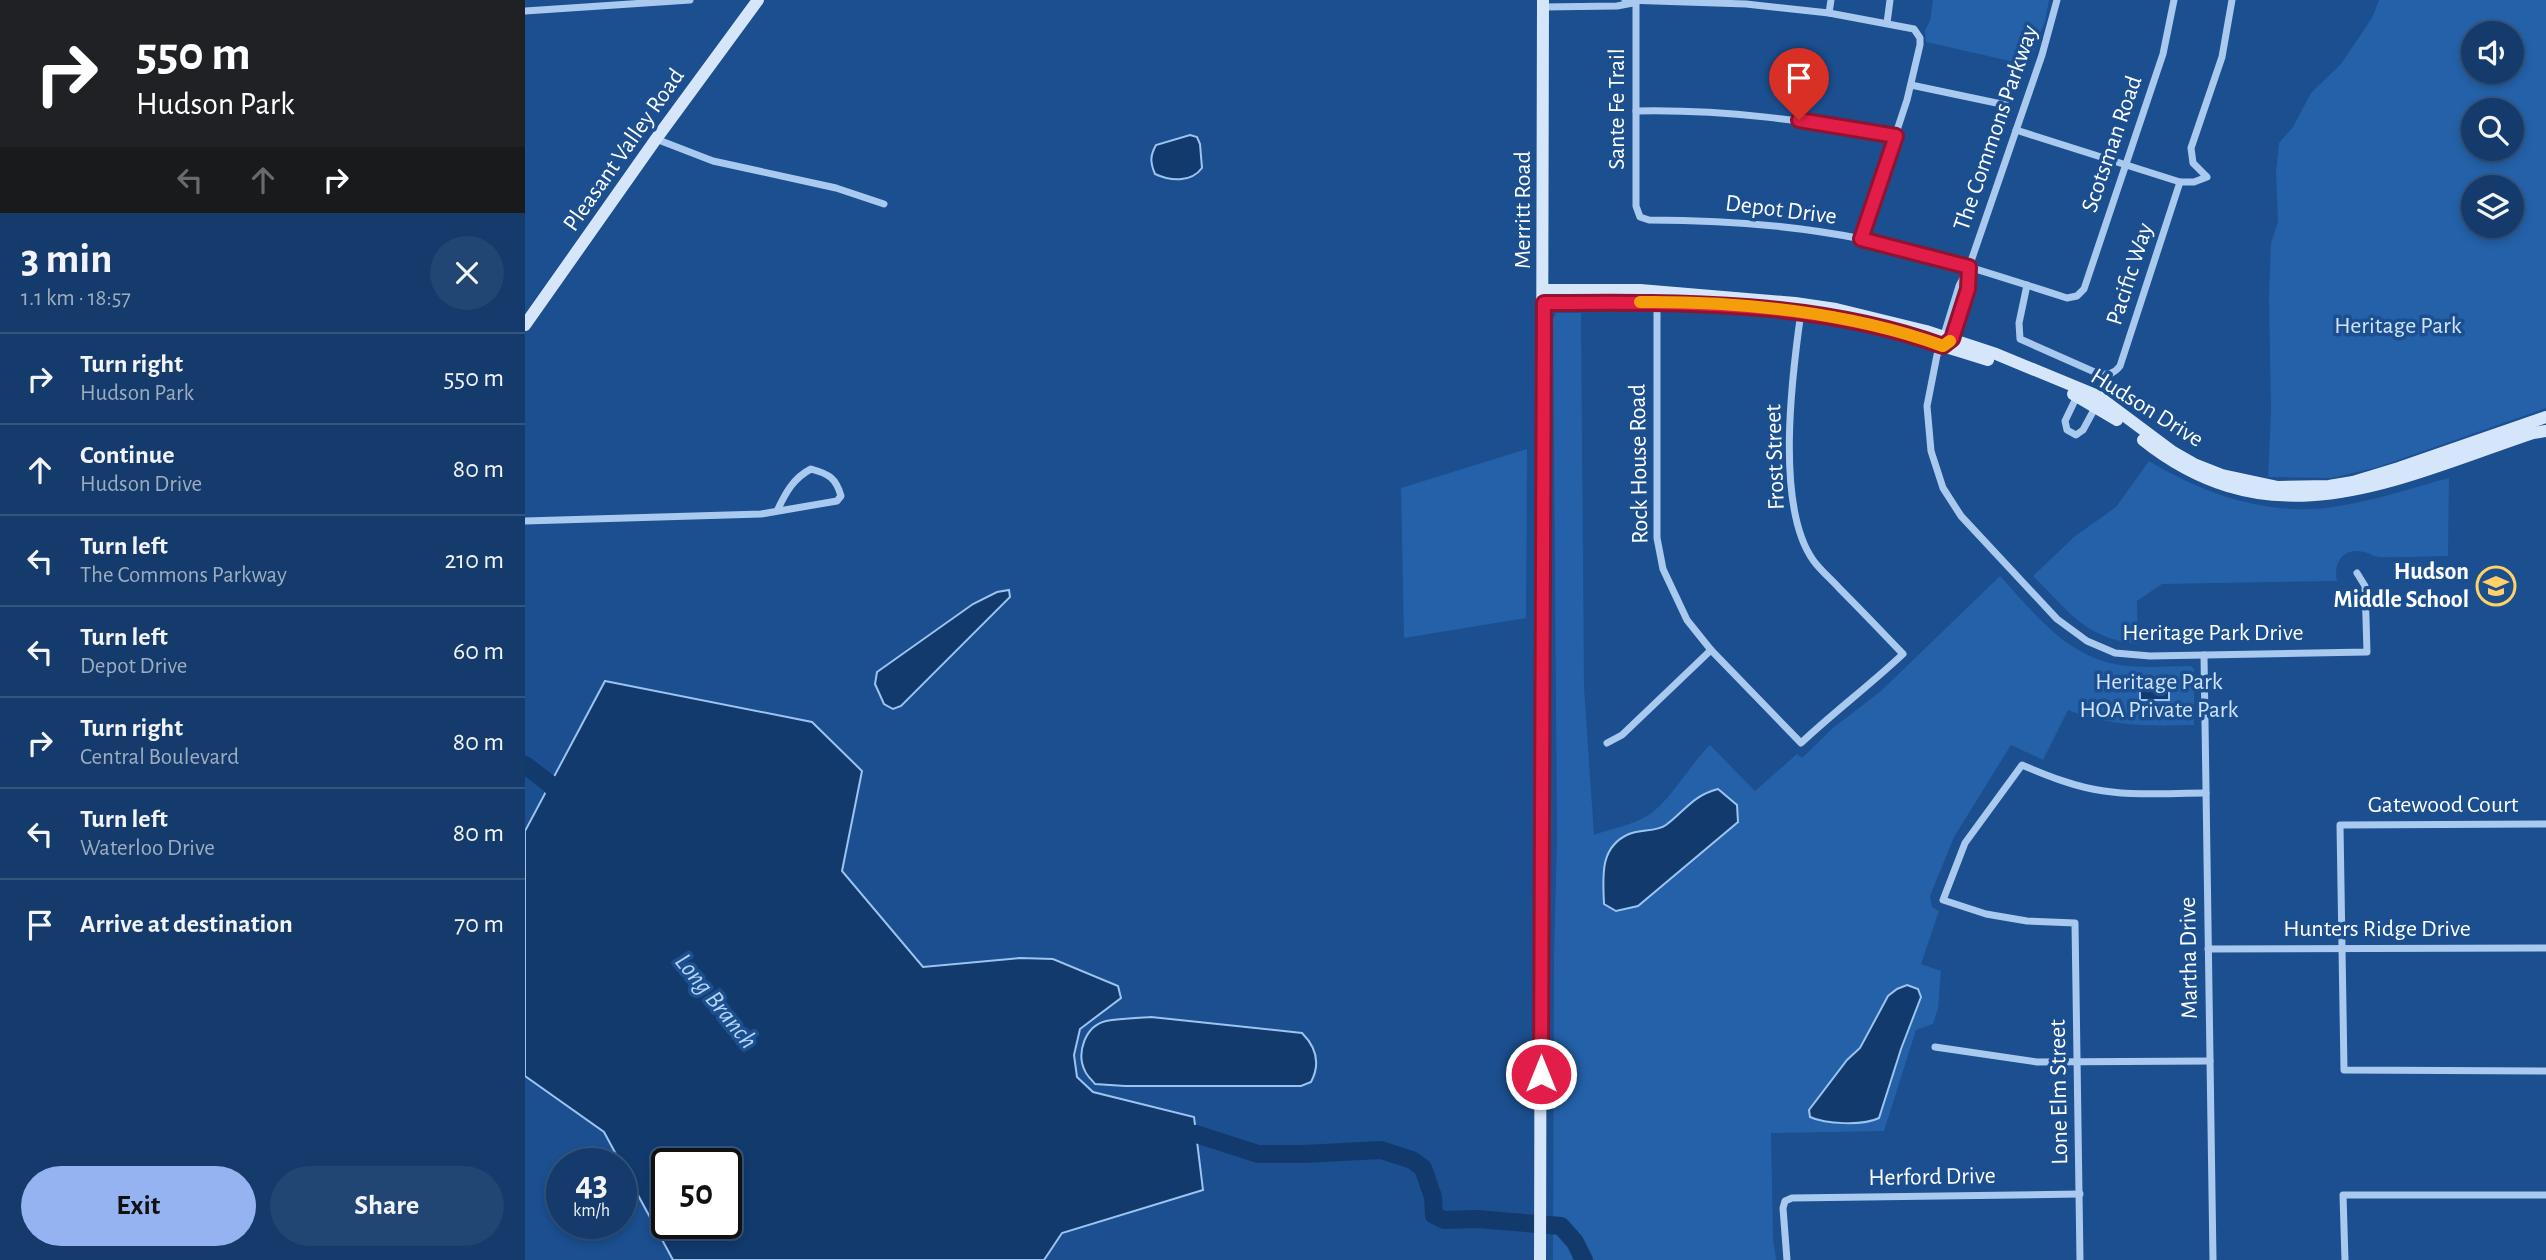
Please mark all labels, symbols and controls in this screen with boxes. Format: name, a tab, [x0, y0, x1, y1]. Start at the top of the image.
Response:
map controls	[2461, 21, 2524, 238]
button: sound	[2461, 21, 2524, 84]
street label: The Commons Parkway	[1950, 22, 2042, 234]
icon: right	[21, 28, 112, 119]
text: 550 m	[136, 30, 251, 79]
street label: Sante Fe Trail	[1605, 48, 1629, 170]
pin	[1769, 48, 1829, 120]
icon: arrive	[1780, 59, 1818, 97]
street label: Pleasant Valley Road	[559, 64, 689, 236]
street label: Scotsman Road	[2077, 73, 2147, 215]
text: Hudson Park	[136, 88, 295, 120]
button: search	[2461, 98, 2524, 161]
street label: Merritt Road	[1511, 151, 1535, 269]
icon: left	[171, 161, 209, 199]
icon: ahead	[244, 161, 282, 199]
icon: right	[317, 161, 355, 199]
button: layers	[2461, 175, 2524, 238]
street label: Depot Drive	[1724, 191, 1838, 229]
street label: Pacific Way	[2102, 220, 2158, 328]
button: close	[430, 236, 504, 310]
text: 3 min	[21, 238, 113, 280]
text: 1.1 km · 18:57	[21, 287, 131, 310]
park label: Heritage Park	[2334, 314, 2462, 338]
text: Turn right	[80, 351, 183, 377]
icon: right	[21, 360, 59, 398]
street label: Hudson Drive	[2087, 364, 2207, 452]
text: 550 m	[443, 365, 504, 391]
text: Hudson Park	[80, 382, 194, 405]
street label: Rock House Road	[1626, 384, 1652, 544]
street label: Frost Street	[1761, 403, 1789, 510]
text: Continue	[80, 442, 175, 468]
icon: ahead	[21, 451, 59, 489]
text: 80 m	[453, 456, 504, 482]
text: Hudson Drive	[80, 473, 202, 496]
text: Turn left	[80, 533, 168, 559]
icon: left	[21, 542, 59, 580]
text: 210 m	[444, 547, 504, 573]
place label: Hudson Middle School	[2334, 560, 2469, 612]
text: The Commons Parkway	[80, 564, 287, 587]
school or university icon: Hudson Middle School	[2475, 565, 2517, 607]
street label: Heritage Park Drive	[2122, 621, 2304, 645]
text: Turn left	[80, 624, 168, 650]
icon: left	[21, 633, 59, 671]
text: 60 m	[453, 638, 504, 664]
text: Depot Drive	[80, 655, 187, 678]
park label: Heritage Park HOA Private Park	[2079, 670, 2239, 722]
text: Turn right	[80, 715, 183, 741]
icon: right	[21, 724, 59, 762]
text: 80 m	[453, 729, 504, 755]
text: Central Boulevard	[80, 746, 239, 769]
street label: Gatewood Court	[2368, 793, 2519, 817]
text: Turn left	[80, 806, 168, 832]
icon: left	[21, 815, 59, 853]
text: 80 m	[453, 820, 504, 846]
text: Waterloo Drive	[80, 837, 215, 860]
street label: Martha Drive	[2176, 897, 2202, 1019]
icon: arrive	[21, 906, 59, 944]
text: Arrive at destination	[80, 911, 293, 937]
text: 70 m	[454, 911, 504, 937]
street label: Hunters Ridge Drive	[2283, 917, 2471, 941]
water label: Long Branch	[670, 948, 762, 1054]
street label: Lone Elm Street	[2046, 1019, 2072, 1165]
position arrow	[1504, 1037, 1578, 1111]
speed limit sign: 50	[651, 1148, 742, 1239]
street label: Herford Drive	[1868, 1164, 1996, 1190]
button: Exit	[21, 1166, 256, 1246]
button: Share	[270, 1166, 504, 1246]
text: 43	[575, 1167, 608, 1202]
text: km/h	[573, 1202, 610, 1220]

